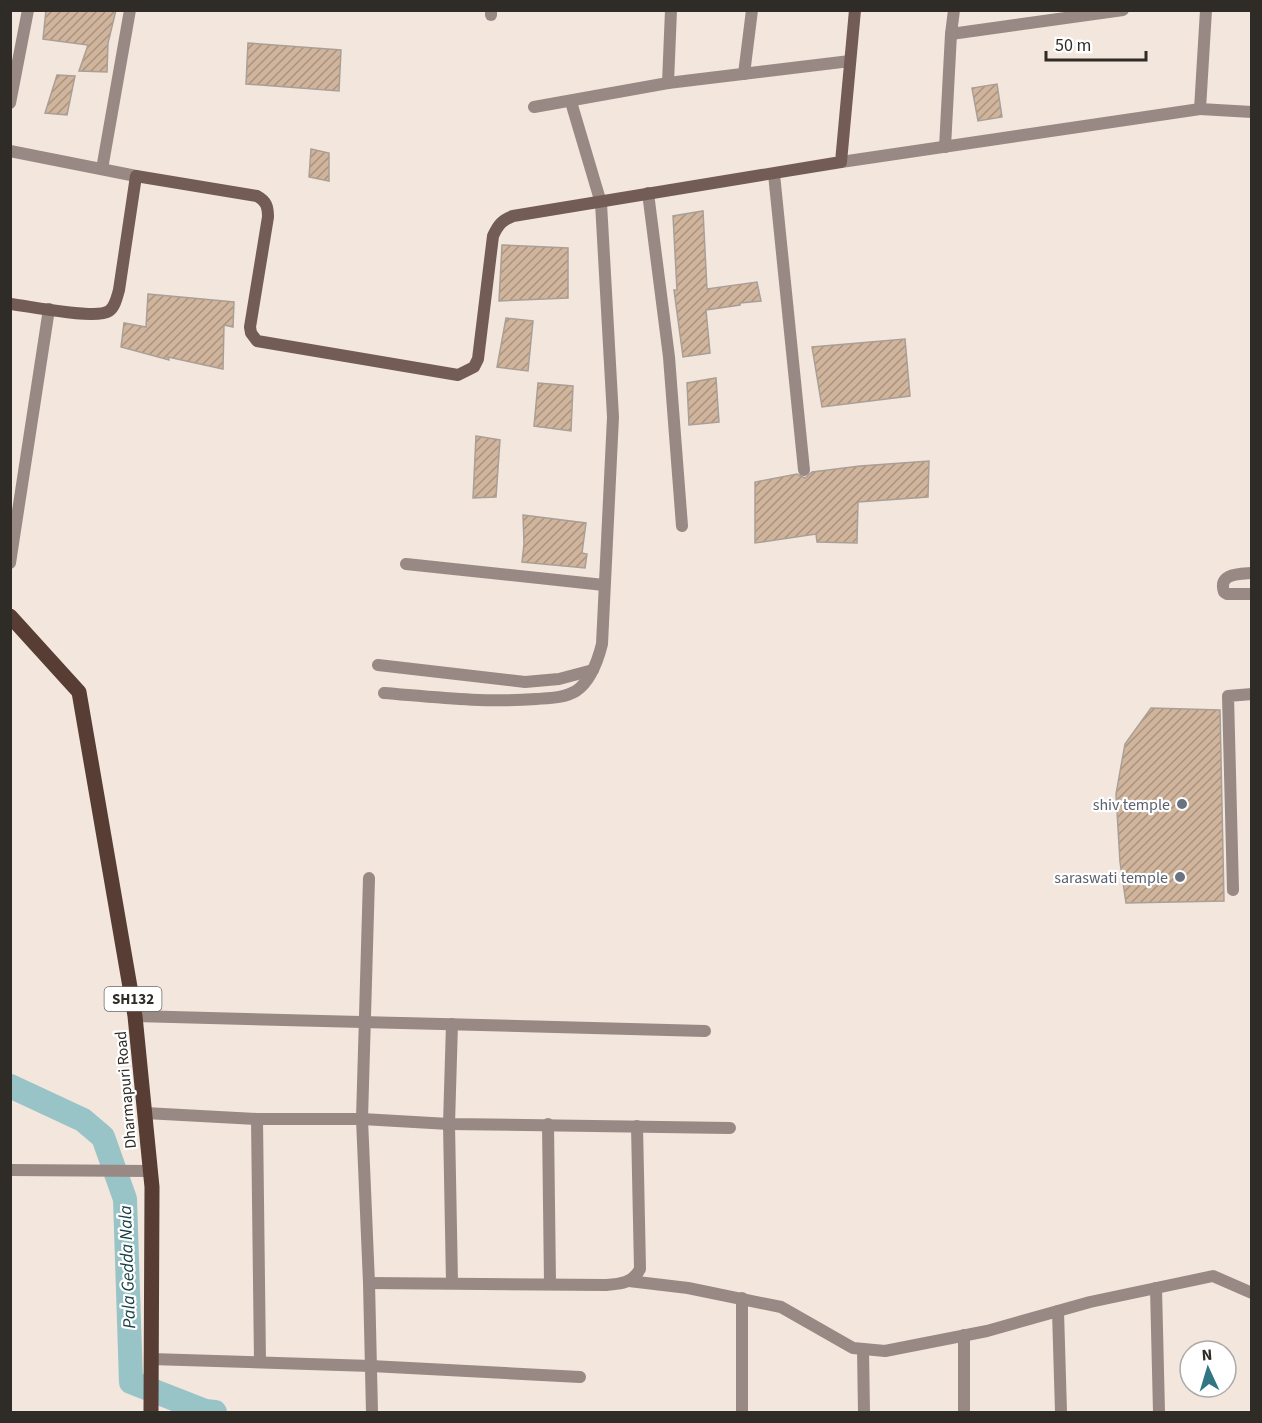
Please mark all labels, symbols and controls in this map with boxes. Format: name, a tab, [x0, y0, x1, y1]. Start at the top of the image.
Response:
scale bar	[1046, 24, 1146, 62]
text: 50 m	[1055, 33, 1091, 58]
place label: shiv temple	[1093, 794, 1170, 816]
marker: shiv temple	[1175, 797, 1189, 811]
place label: saraswati temple	[1054, 867, 1168, 889]
marker: saraswati temple	[1173, 870, 1187, 884]
road number: SH132	[104, 987, 162, 1011]
street label: Dharmapuri Road	[110, 1030, 142, 1150]
water label: Pala Gedda Nala	[113, 1204, 142, 1329]
north arrow	[1178, 1339, 1238, 1399]
text: N	[1201, 1344, 1213, 1366]

